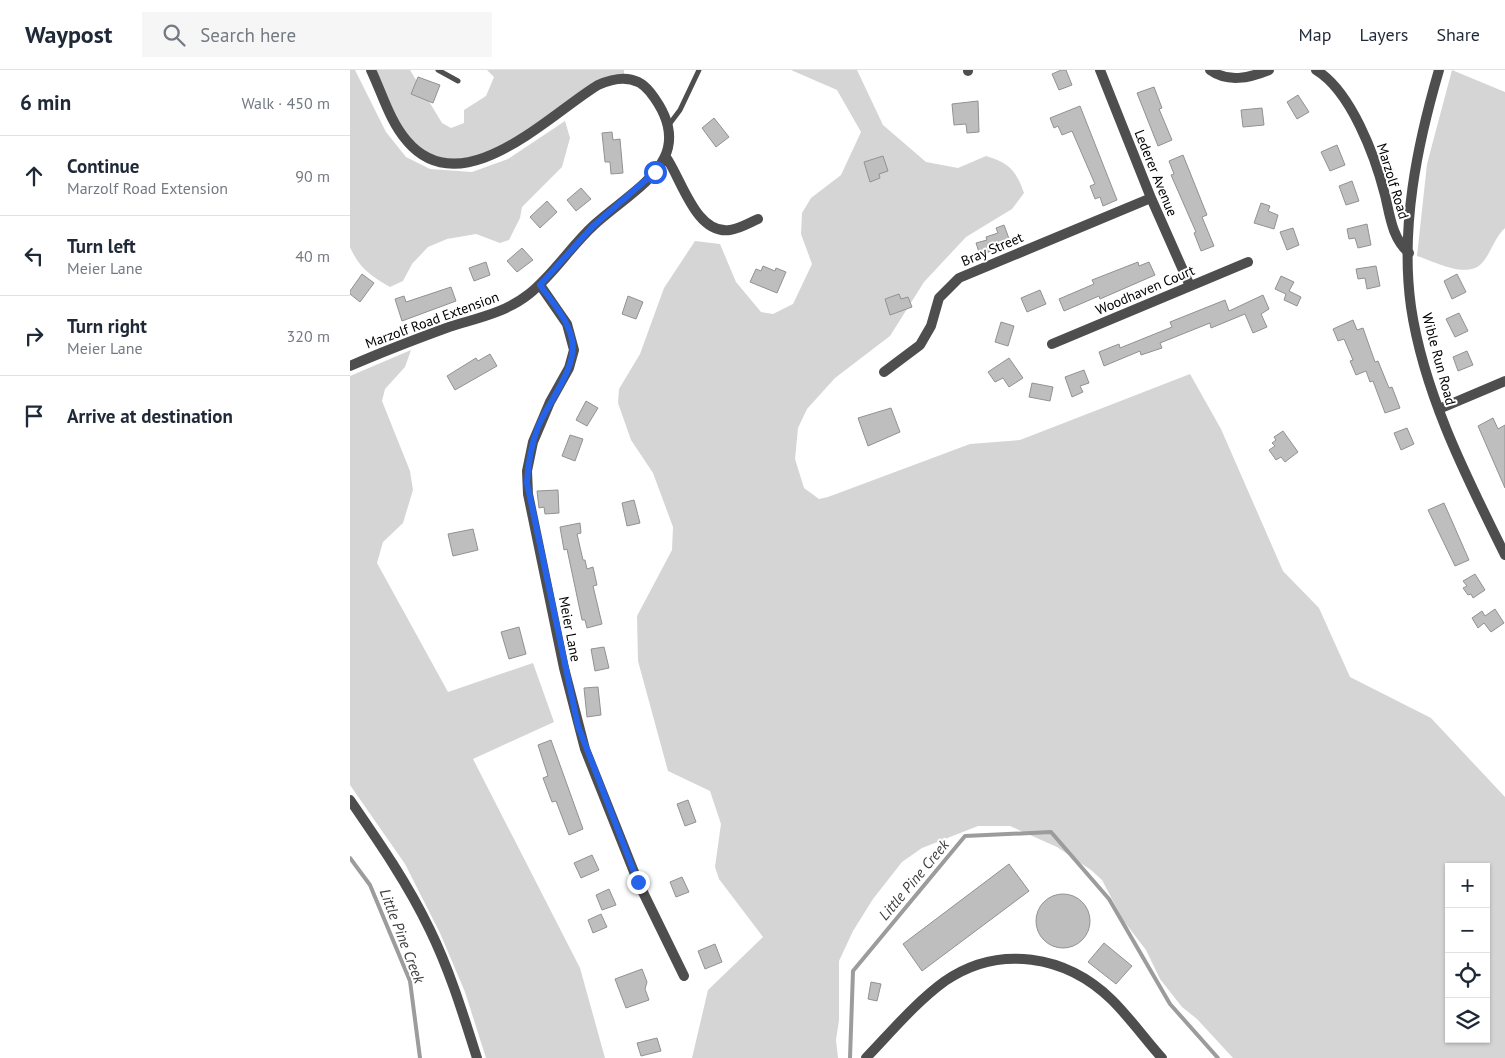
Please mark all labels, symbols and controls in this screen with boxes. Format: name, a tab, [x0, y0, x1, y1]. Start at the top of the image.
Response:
search box	[142, 12, 492, 57]
text: Waypost	[25, 19, 112, 50]
icon: search	[160, 21, 188, 49]
text: Search here	[200, 23, 296, 47]
text: Map	[1299, 23, 1331, 46]
text: Layers	[1359, 23, 1408, 46]
text: Share	[1436, 23, 1480, 46]
text: 6 min	[20, 89, 71, 116]
text: Walk · 450 m	[241, 93, 330, 113]
street label: Lederer Avenue	[1130, 127, 1182, 219]
street label: Marzolf Road	[1373, 141, 1413, 221]
text: Continue	[67, 154, 139, 178]
route start	[644, 161, 667, 184]
icon: ahead	[20, 162, 48, 190]
text: 90 m	[295, 166, 330, 186]
text: Marzolf Road Extension	[67, 178, 228, 198]
street label: Bray Street	[958, 228, 1026, 270]
text: Turn left	[67, 234, 136, 258]
icon: left	[20, 242, 48, 270]
text: 40 m	[295, 246, 330, 266]
text: Meier Lane	[67, 258, 143, 278]
street label: Woodhaven Court	[1093, 261, 1197, 319]
street label: Marzolf Road Extension	[363, 287, 501, 353]
street label: Wible Run Road	[1418, 311, 1460, 407]
text: Turn right	[67, 314, 147, 338]
icon: right	[20, 322, 48, 350]
text: 320 m	[287, 326, 330, 346]
text: Meier Lane	[67, 338, 143, 358]
icon: arrive	[20, 402, 48, 430]
text: Arrive at destination	[67, 404, 233, 428]
street label: Meier Lane	[555, 595, 585, 663]
water label: Little Pine Creek	[874, 834, 954, 924]
map controls	[1445, 863, 1490, 1043]
button: +	[1445, 863, 1490, 908]
route end	[627, 871, 650, 894]
water label: Little Pine Creek	[376, 886, 430, 987]
button: −	[1445, 908, 1490, 953]
button: locate	[1445, 953, 1490, 998]
button: layers	[1445, 998, 1490, 1043]

